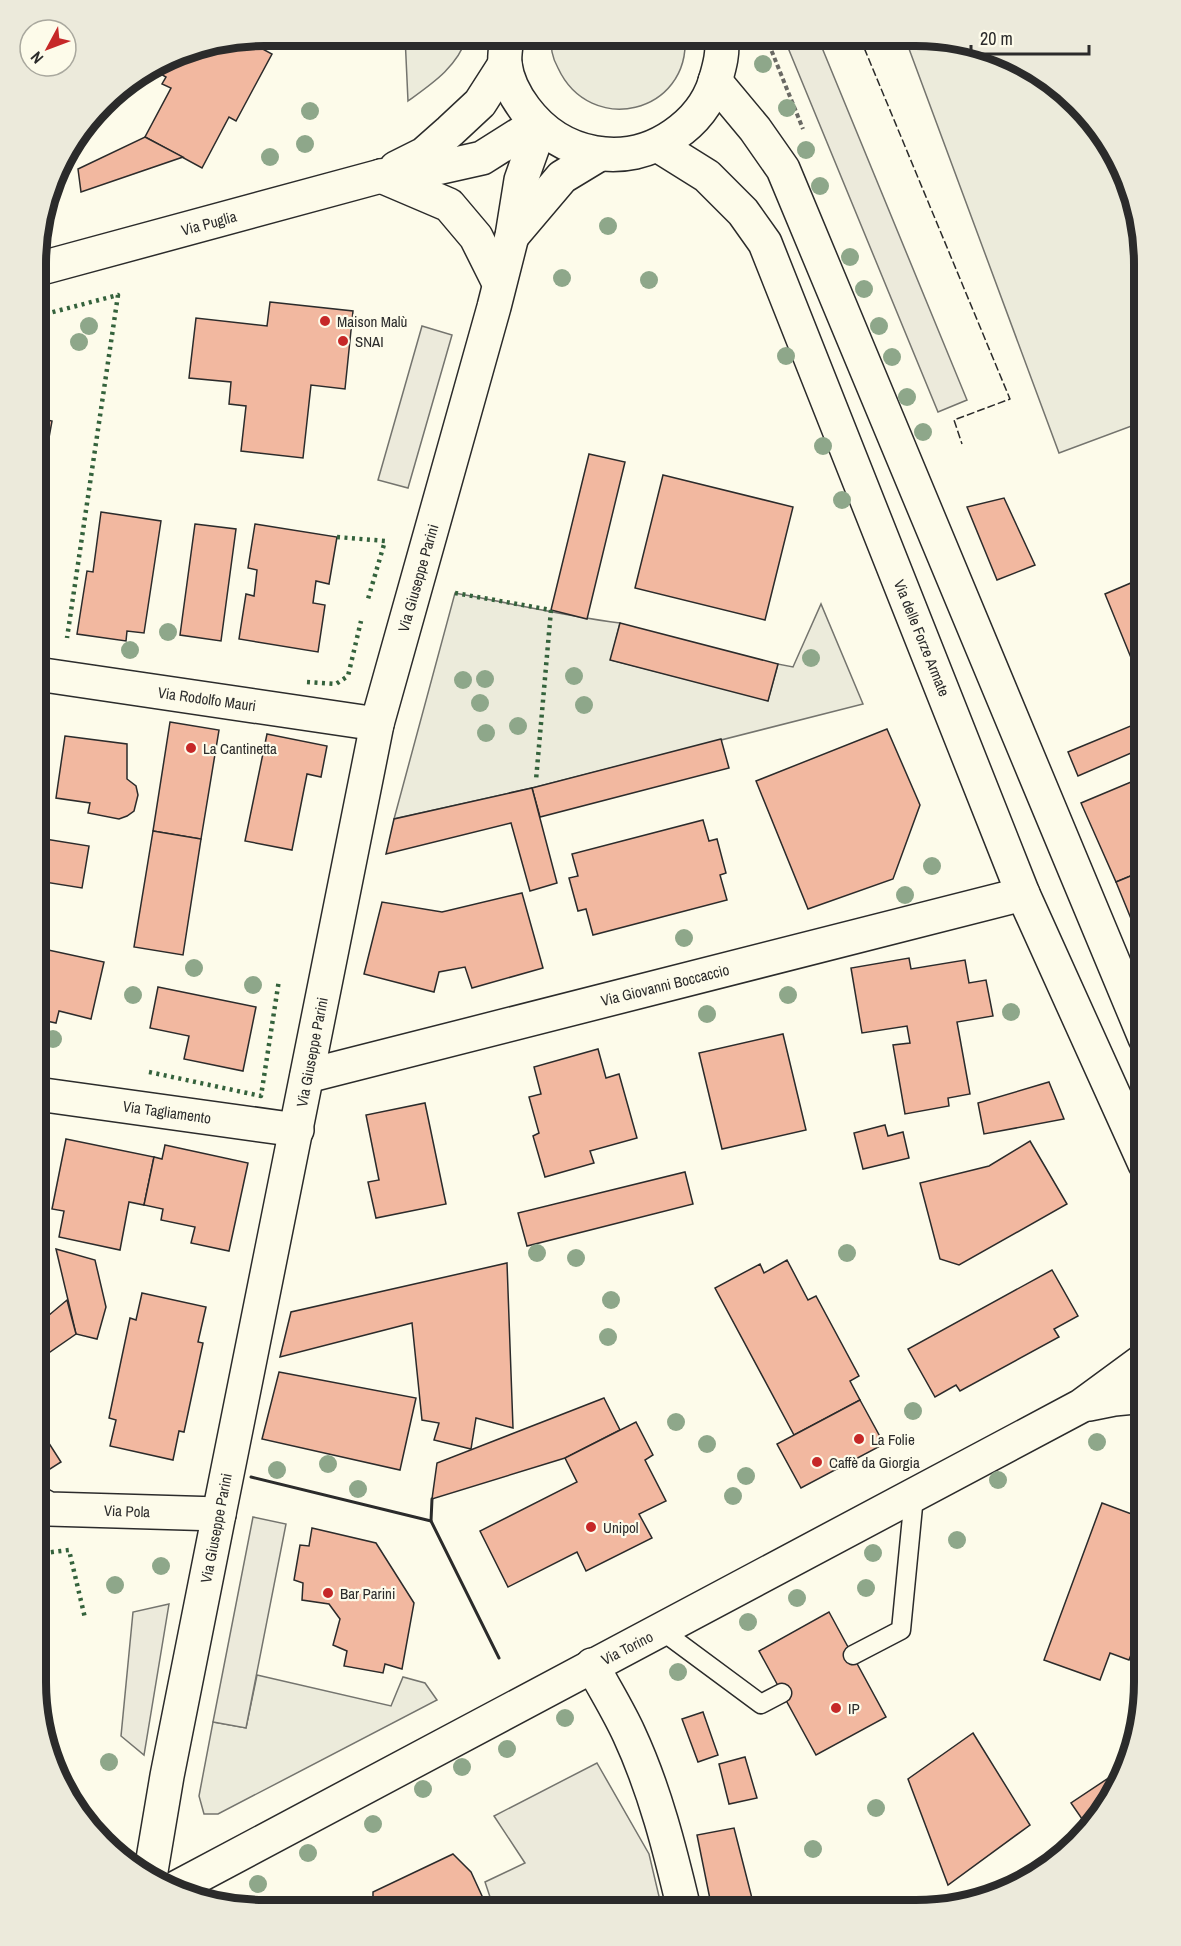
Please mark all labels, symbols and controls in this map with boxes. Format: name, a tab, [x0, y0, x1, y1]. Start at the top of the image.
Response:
north arrow	[18, 18, 78, 78]
scale bar	[971, 18, 1090, 56]
text: 20 m	[980, 26, 1013, 51]
text: N	[25, 47, 48, 69]
street label: Via Puglia	[179, 205, 239, 240]
place label: Maison Malù	[337, 311, 407, 332]
marker: Maison Malù	[318, 314, 332, 328]
place label: SNAI	[355, 331, 384, 352]
marker: SNAI	[336, 334, 350, 348]
street label: Via Giuseppe Parini	[393, 522, 443, 634]
street label: Via delle Forze Armate	[889, 576, 955, 700]
street label: Via Rodolfo Mauri	[157, 682, 257, 716]
place label: La Cantinetta	[203, 738, 277, 759]
marker: La Cantinetta	[184, 741, 198, 755]
street label: Via Giovanni Boccaccio	[599, 959, 732, 1011]
street label: Via Giuseppe Parini	[291, 995, 333, 1109]
street label: Via Tagliamento	[122, 1095, 213, 1129]
place label: La Folie	[871, 1429, 915, 1450]
marker: La Folie	[852, 1432, 866, 1446]
place label: Caffè da Giorgia	[829, 1452, 920, 1473]
marker: Caffè da Giorgia	[810, 1455, 824, 1469]
street label: Via Giuseppe Parini	[195, 1471, 237, 1585]
street label: Via Pola	[103, 1500, 151, 1522]
place label: Unipol	[603, 1517, 639, 1538]
marker: Unipol	[584, 1520, 598, 1534]
place label: Bar Parini	[340, 1583, 395, 1604]
marker: Bar Parini	[321, 1586, 335, 1600]
street label: Via Torino	[597, 1626, 657, 1670]
place label: IP	[848, 1698, 860, 1719]
marker: IP	[829, 1701, 843, 1715]

